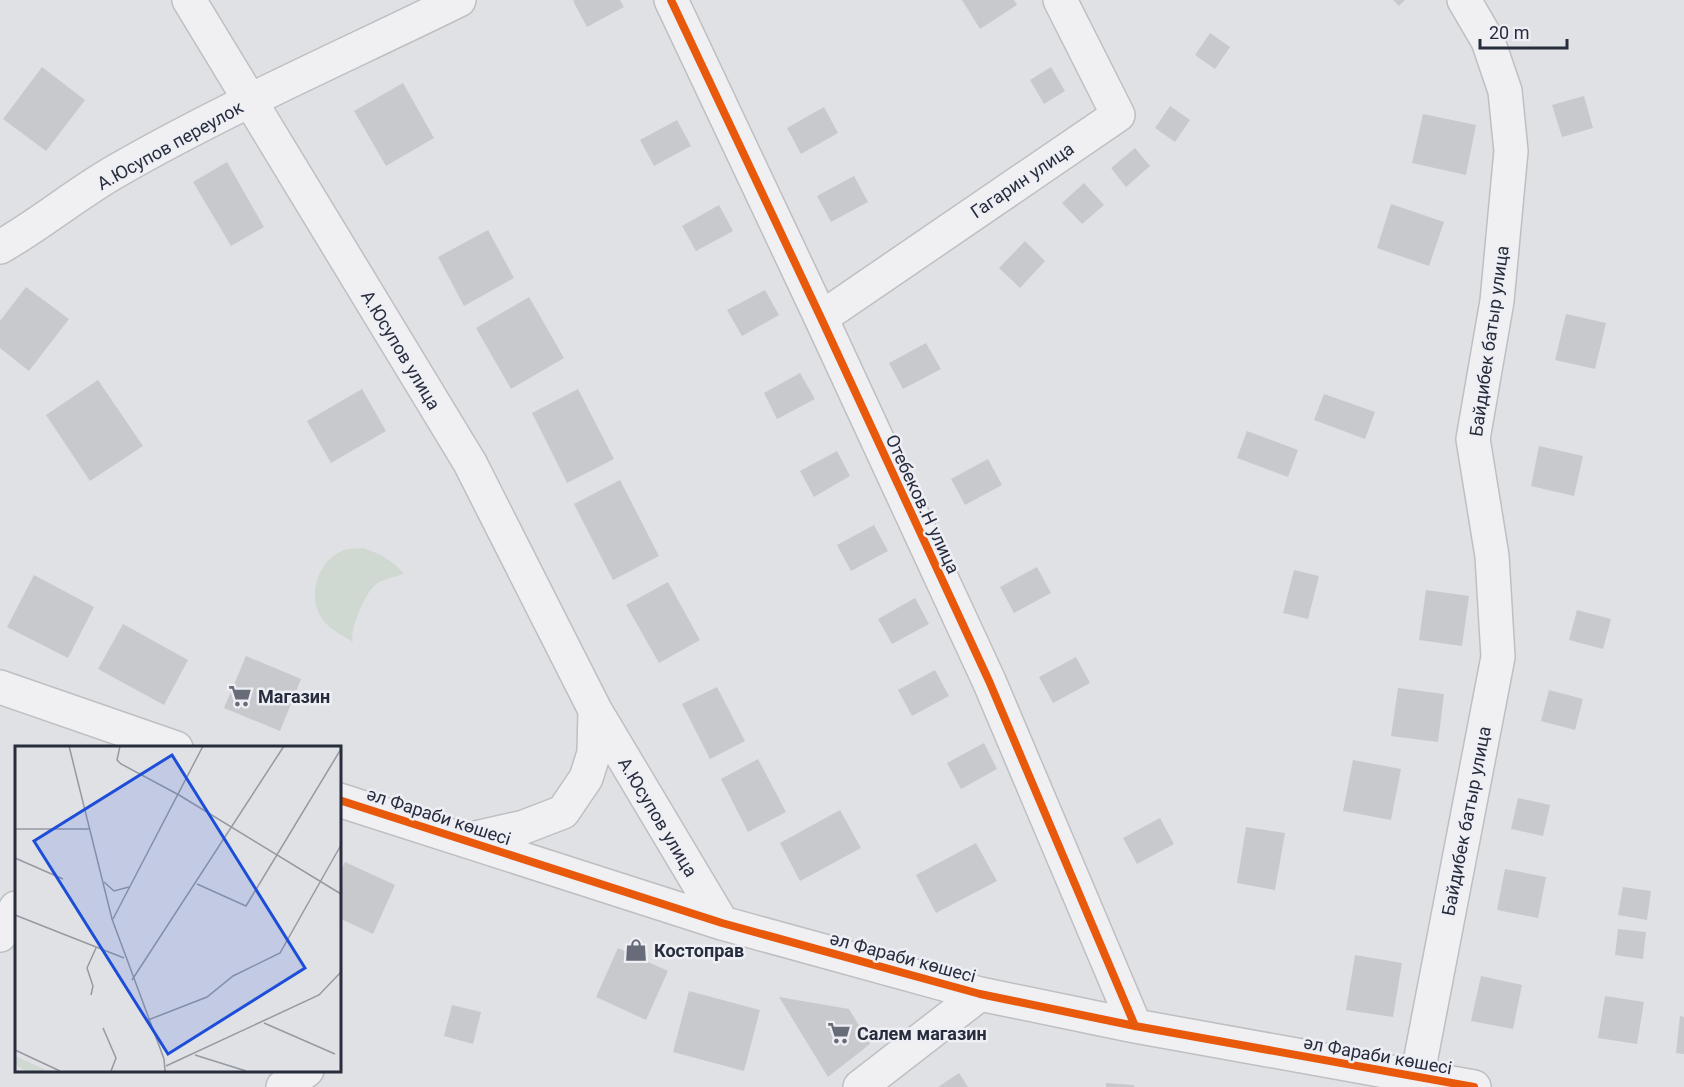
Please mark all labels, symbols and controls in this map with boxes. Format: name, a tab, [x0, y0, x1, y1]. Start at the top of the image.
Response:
scale bar	[1480, 12, 1567, 50]
text: 20 m	[1489, 22, 1529, 43]
street label: А.Юсупов переулок	[93, 96, 247, 194]
street label: Гагарин улица	[966, 138, 1078, 222]
street label: Байдибек батыр улица	[1465, 244, 1513, 438]
street label: А.Юсупов улица	[357, 287, 445, 413]
street label: Отебеков.Н улица	[882, 431, 964, 577]
supermarket icon: Магазин	[227, 683, 253, 709]
place label: Магазин	[258, 686, 330, 707]
street label: Байдибек батыр улица	[1437, 724, 1495, 918]
inset map	[15, 746, 340, 1072]
street label: А.Юсупов улица	[614, 754, 702, 880]
street label: әл Фараби көшесі	[364, 783, 514, 849]
street label: әл Фараби көшесі	[828, 927, 978, 987]
shop icon: Костоправ	[623, 937, 649, 963]
place label: Костоправ	[654, 940, 744, 961]
supermarket icon: Салем магазин	[826, 1020, 852, 1046]
place label: Салем магазин	[857, 1023, 987, 1044]
street label: әл Фараби көшесі	[1302, 1032, 1454, 1078]

